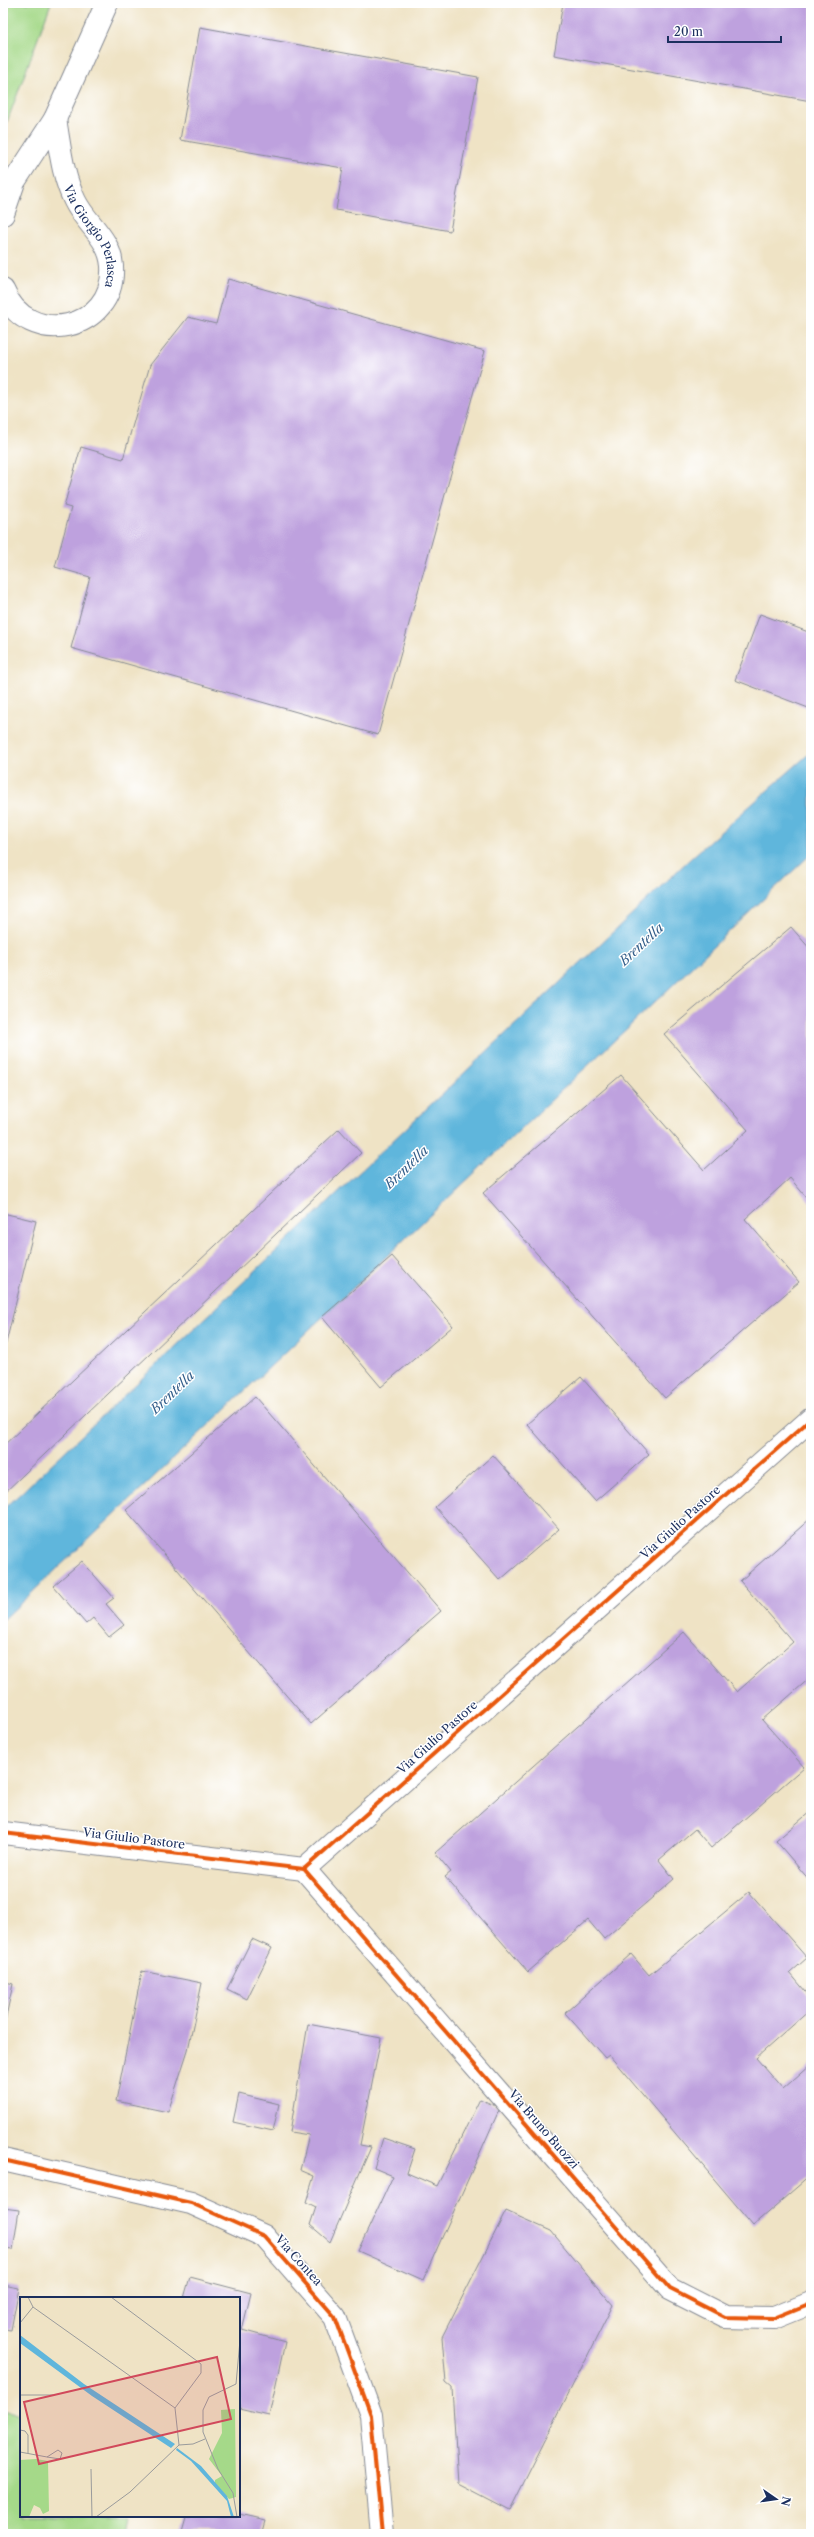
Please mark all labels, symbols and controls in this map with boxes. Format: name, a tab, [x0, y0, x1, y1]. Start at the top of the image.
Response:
scale bar	[668, 18, 781, 44]
text: 20 m	[674, 24, 703, 39]
street label: Via Giorgio Perlasca	[61, 181, 120, 290]
water label: Brentella	[615, 919, 667, 969]
water label: Brentella	[380, 1142, 431, 1192]
water label: Brentella	[146, 1367, 197, 1417]
street label: Via Giulio Pastore	[636, 1482, 723, 1563]
street label: Via Giulio Pastore	[393, 1697, 480, 1778]
street label: Via Giulio Pastore	[81, 1824, 186, 1852]
street label: Via Bruno Buozzi	[505, 2086, 583, 2172]
street label: Via Contea	[272, 2231, 326, 2289]
inset map	[20, 2297, 240, 2517]
north arrow	[756, 2479, 796, 2519]
text: N	[778, 2495, 794, 2508]

